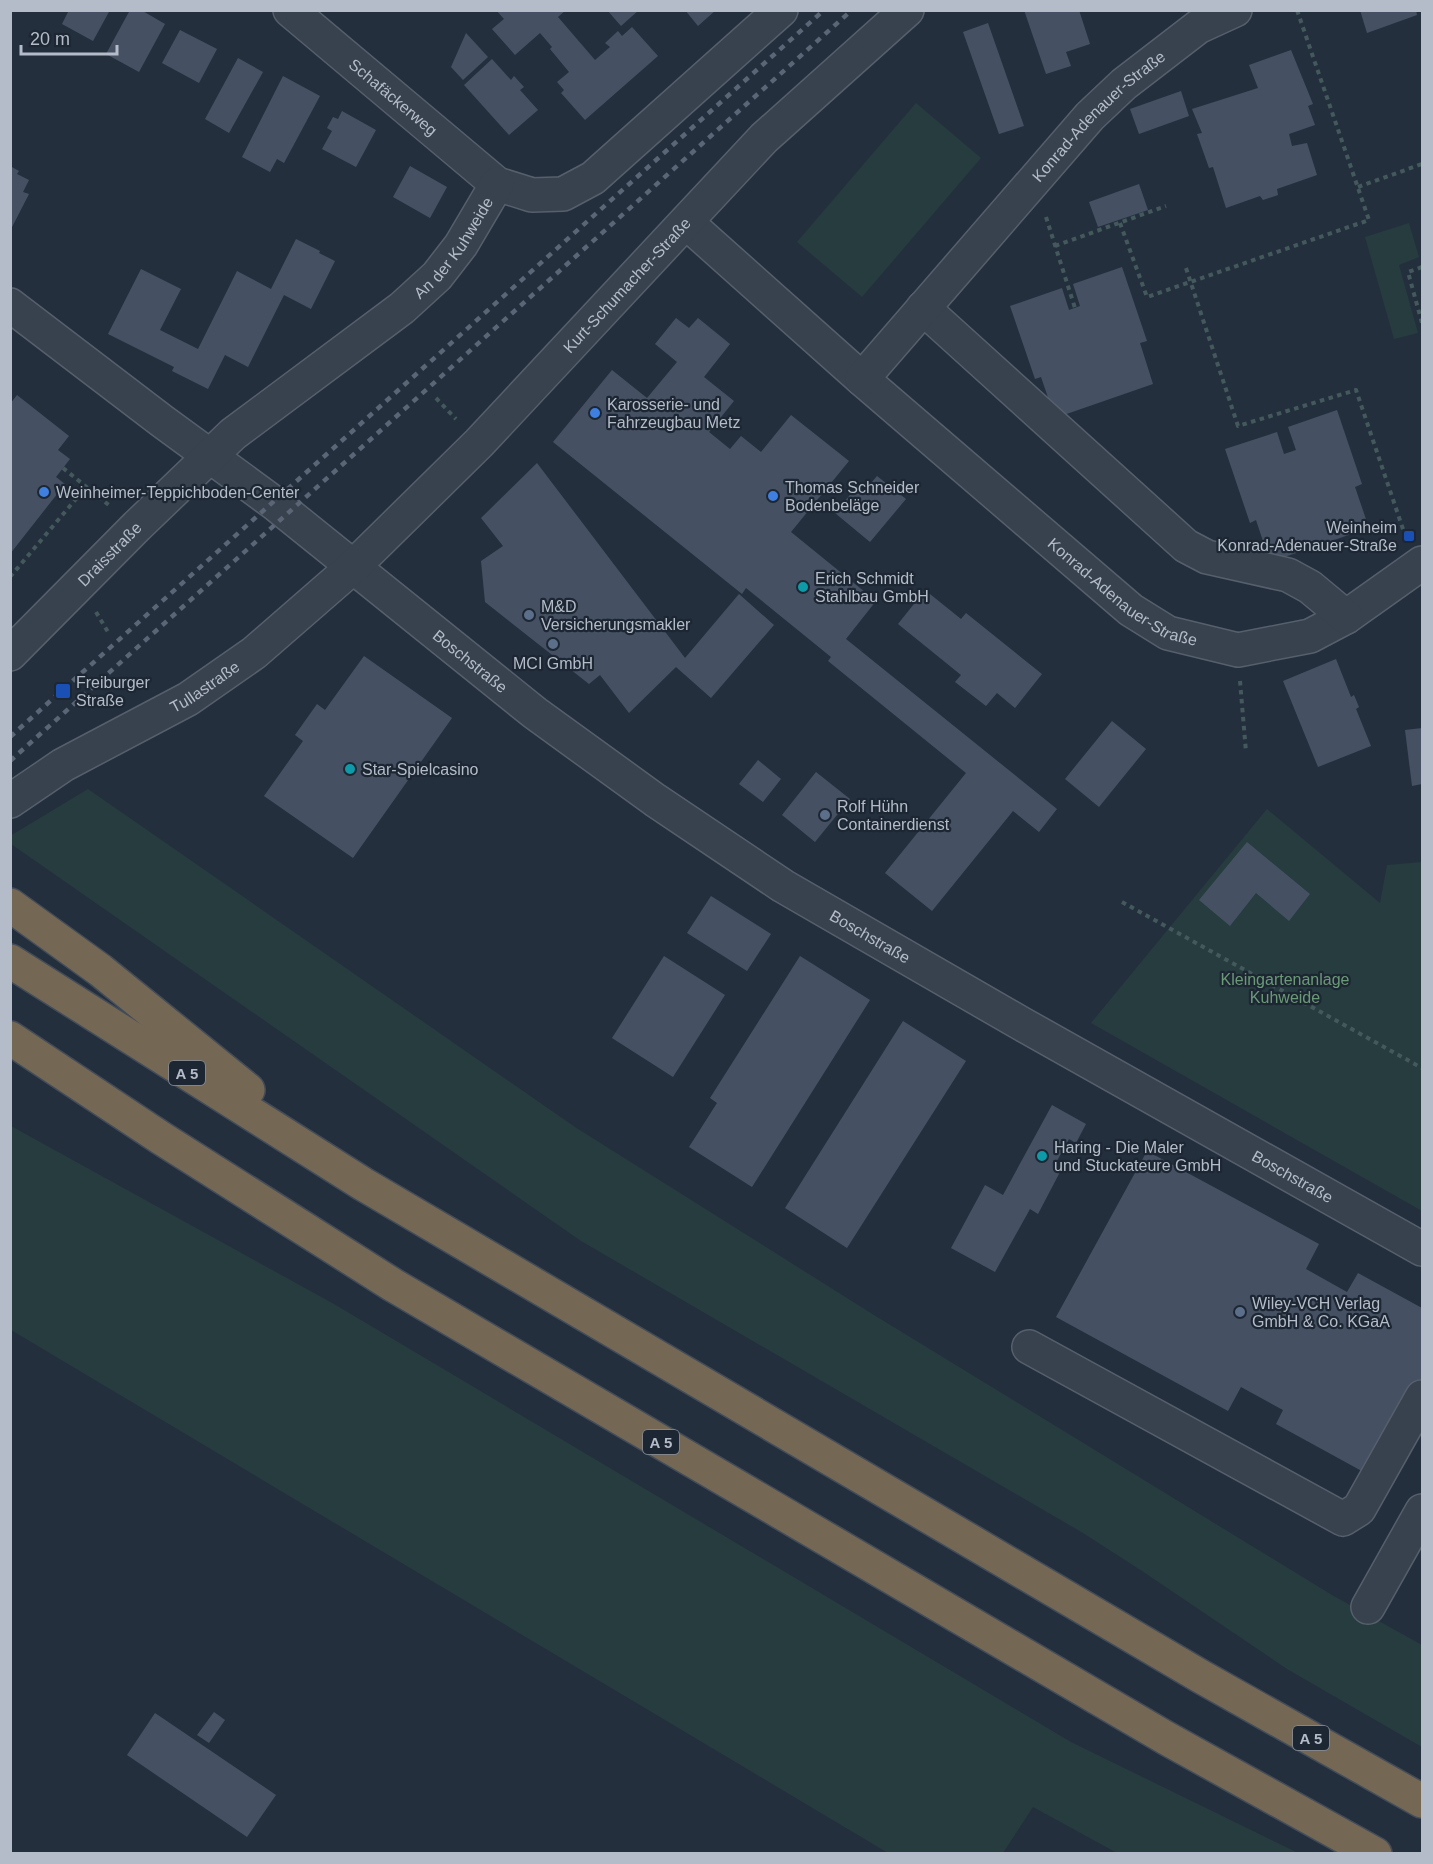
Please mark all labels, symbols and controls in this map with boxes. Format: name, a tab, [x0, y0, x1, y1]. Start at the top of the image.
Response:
scale bar	[21, 18, 117, 56]
text: 20 m	[30, 29, 70, 49]
street label: Konrad-Adenauer-Straße	[1029, 47, 1168, 185]
street label: Schafäckerweg	[346, 55, 441, 139]
street label: An der Kuhweide	[410, 194, 496, 301]
street label: Kurt-Schumacher-Straße	[560, 214, 694, 356]
place label: Karosserie- und Fahrzeugbau Metz	[607, 396, 740, 431]
marker: Karosserie- und Fahrzeugbau Metz	[588, 406, 602, 420]
place label: Thomas Schneider Bodenbeläge	[785, 479, 920, 514]
place label: Weinheimer-Teppichboden-Center	[56, 484, 300, 501]
marker: Weinheimer-Teppichboden-Center	[37, 485, 51, 499]
marker: Thomas Schneider Bodenbeläge	[766, 489, 780, 503]
street label: Draisstraße	[74, 518, 145, 589]
place label: Weinheim Konrad-Adenauer-Straße	[1217, 519, 1397, 554]
marker: Weinheim Konrad-Adenauer-Straße	[1402, 529, 1416, 543]
street label: Konrad-Adenauer-Straße	[1045, 534, 1199, 648]
place label: Erich Schmidt Stahlbau GmbH	[815, 570, 929, 605]
marker: Erich Schmidt Stahlbau GmbH	[796, 580, 810, 594]
place label: M&D Versicherungsmakler	[541, 598, 691, 633]
marker: M&D Versicherungsmakler	[522, 608, 536, 622]
street label: Boschstraße	[430, 626, 511, 696]
marker: MCI GmbH	[546, 637, 560, 651]
place label: MCI GmbH	[513, 655, 593, 672]
street label: Tullastraße	[167, 657, 242, 715]
place label: Freiburger Straße	[76, 674, 150, 709]
marker: Freiburger Straße	[54, 682, 72, 700]
place label: Star-Spielcasino	[362, 761, 479, 778]
marker: Star-Spielcasino	[343, 762, 357, 776]
place label: Rolf Hühn Containerdienst	[837, 798, 950, 833]
marker: Rolf Hühn Containerdienst	[818, 808, 832, 822]
street label: Boschstraße	[827, 906, 913, 966]
park label: Kleingartenanlage Kuhweide	[1221, 971, 1350, 1006]
road number: A 5	[169, 1061, 205, 1085]
place label: Haring - Die Maler und Stuckateure GmbH	[1054, 1139, 1221, 1174]
street label: Boschstraße	[1249, 1147, 1336, 1206]
marker: Haring - Die Maler und Stuckateure GmbH	[1035, 1149, 1049, 1163]
place label: Wiley-VCH Verlag GmbH & Co. KGaA	[1252, 1295, 1390, 1330]
marker: Wiley-VCH Verlag GmbH & Co. KGaA	[1233, 1305, 1247, 1319]
road number: A 5	[643, 1430, 679, 1454]
road number: A 5	[1293, 1726, 1329, 1750]

